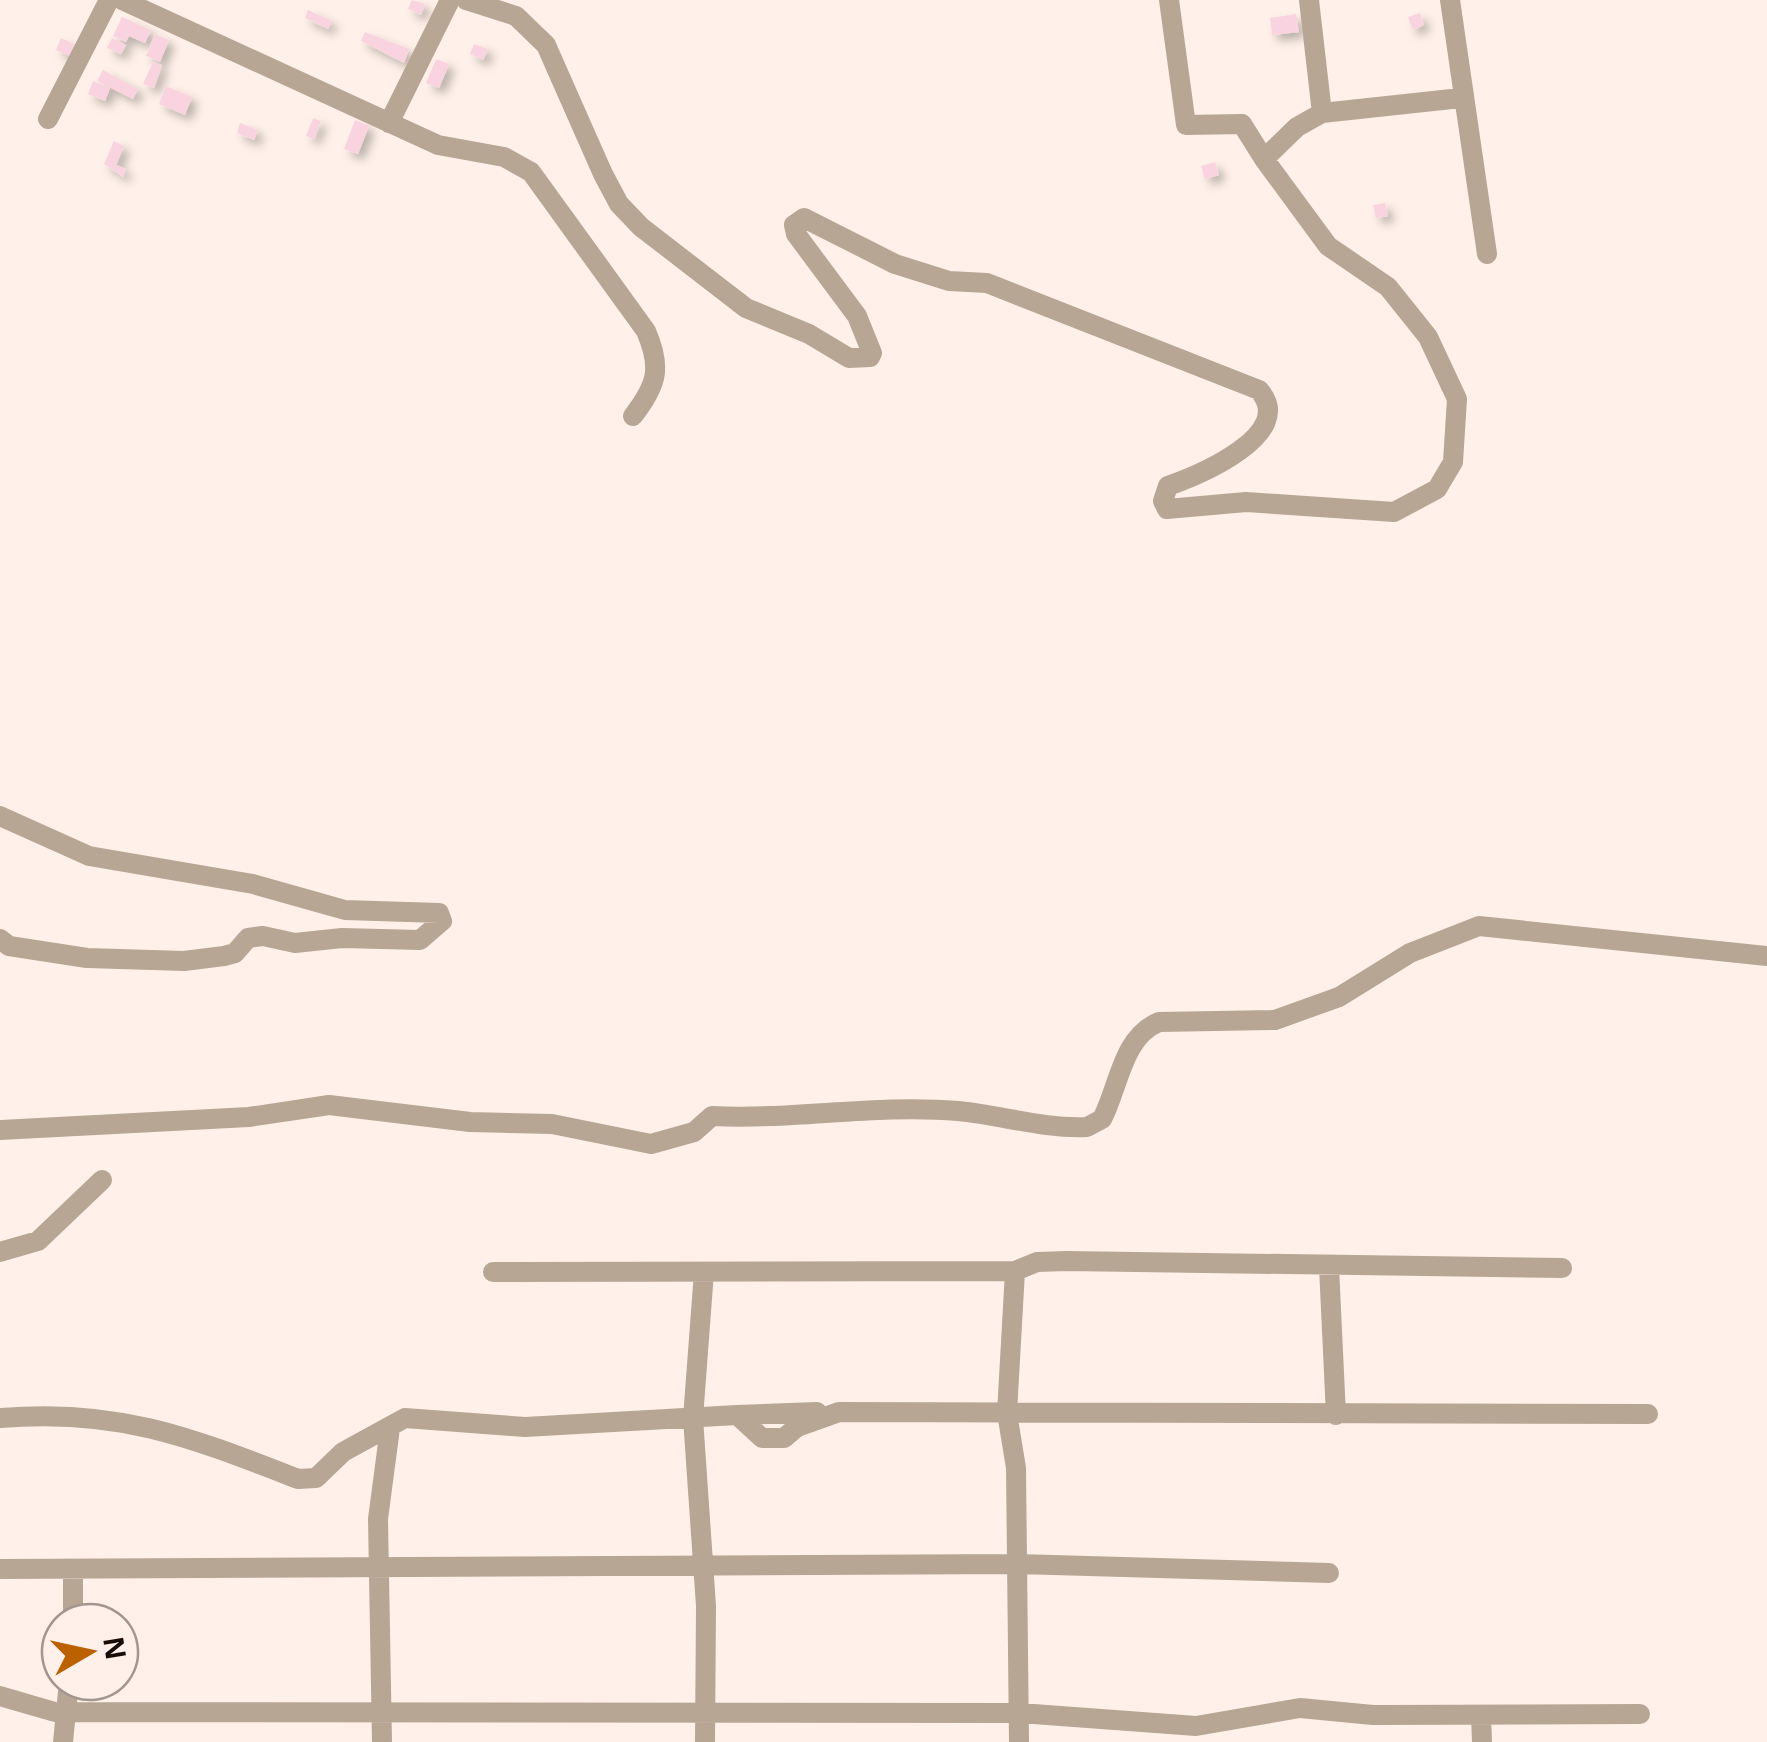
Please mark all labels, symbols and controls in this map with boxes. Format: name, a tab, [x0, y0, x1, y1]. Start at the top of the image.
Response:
north arrow	[40, 1602, 140, 1702]
text: N	[95, 1634, 136, 1662]

